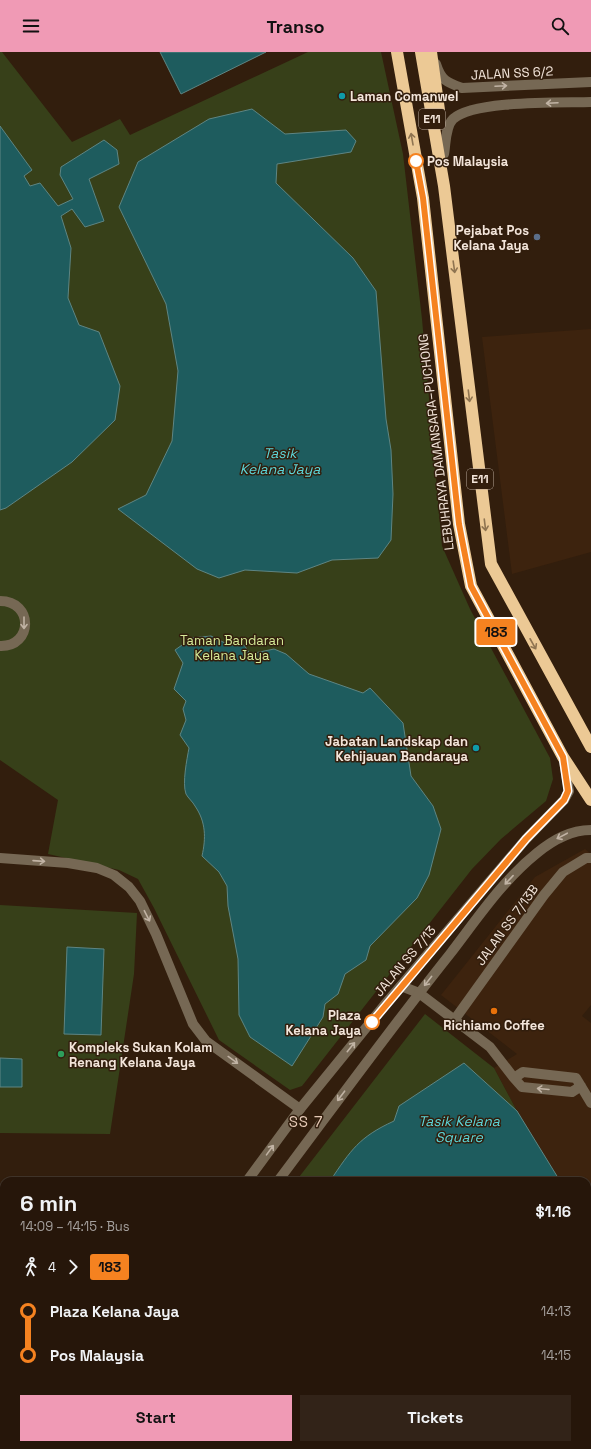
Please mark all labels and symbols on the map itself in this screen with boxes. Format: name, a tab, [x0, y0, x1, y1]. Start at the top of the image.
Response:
street label: JALAN SS 6/2	[470, 62, 554, 84]
one-way arrow	[494, 83, 507, 90]
place label: Laman Comanwel	[350, 88, 459, 105]
marker: Laman Comanwel	[337, 91, 347, 101]
one-way arrow	[546, 100, 559, 107]
road number: E11	[419, 109, 445, 129]
one-way arrow	[408, 132, 416, 145]
marker: Pos Malaysia	[408, 153, 424, 169]
place label: Pos Malaysia	[427, 153, 509, 170]
place label: Pejabat Pos Kelana Jaya	[453, 222, 529, 254]
marker: Pejabat Pos Kelana Jaya	[532, 232, 542, 242]
one-way arrow	[451, 260, 458, 273]
street label: LEBUHRAYA DAMANSARA–PUCHONG	[414, 333, 458, 551]
one-way arrow	[465, 389, 473, 402]
water label: Tasik Kelana Jaya	[240, 444, 321, 478]
road number: E11	[467, 469, 493, 489]
one-way arrow	[482, 518, 489, 531]
one-way arrow	[20, 617, 28, 630]
line badge: 183	[473, 619, 519, 645]
park label: Taman Bandaran Kelana Jaya	[180, 632, 284, 664]
one-way arrow	[530, 638, 538, 650]
place label: Jabatan Landskap dan Kehijauan Bandaraya	[325, 733, 468, 765]
marker: Jabatan Landskap dan Kehijauan Bandaraya	[471, 743, 481, 753]
one-way arrow	[556, 833, 568, 840]
one-way arrow	[32, 857, 45, 864]
one-way arrow	[504, 874, 513, 885]
street label: JALAN SS 7/13B	[472, 881, 542, 969]
one-way arrow	[144, 909, 151, 921]
street label: JALAN SS 7/13	[370, 922, 440, 1000]
one-way arrow	[424, 976, 432, 987]
marker: Richiamo Coffee	[489, 1006, 499, 1016]
place label: Plaza Kelana Jaya	[285, 1007, 361, 1039]
marker: Plaza Kelana Jaya	[364, 1014, 380, 1030]
place label: Richiamo Coffee	[443, 1017, 545, 1034]
place label: Kompleks Sukan Kolam Renang Kelana Jaya	[69, 1039, 212, 1071]
one-way arrow	[346, 1042, 355, 1053]
marker: Kompleks Sukan Kolam Renang Kelana Jaya	[56, 1049, 66, 1059]
one-way arrow	[227, 1056, 238, 1064]
one-way arrow	[537, 1086, 550, 1093]
one-way arrow	[337, 1091, 346, 1102]
district label: SS 7	[289, 1112, 323, 1131]
water label: Tasik Kelana Square	[418, 1112, 501, 1146]
one-way arrow	[266, 1144, 274, 1155]

